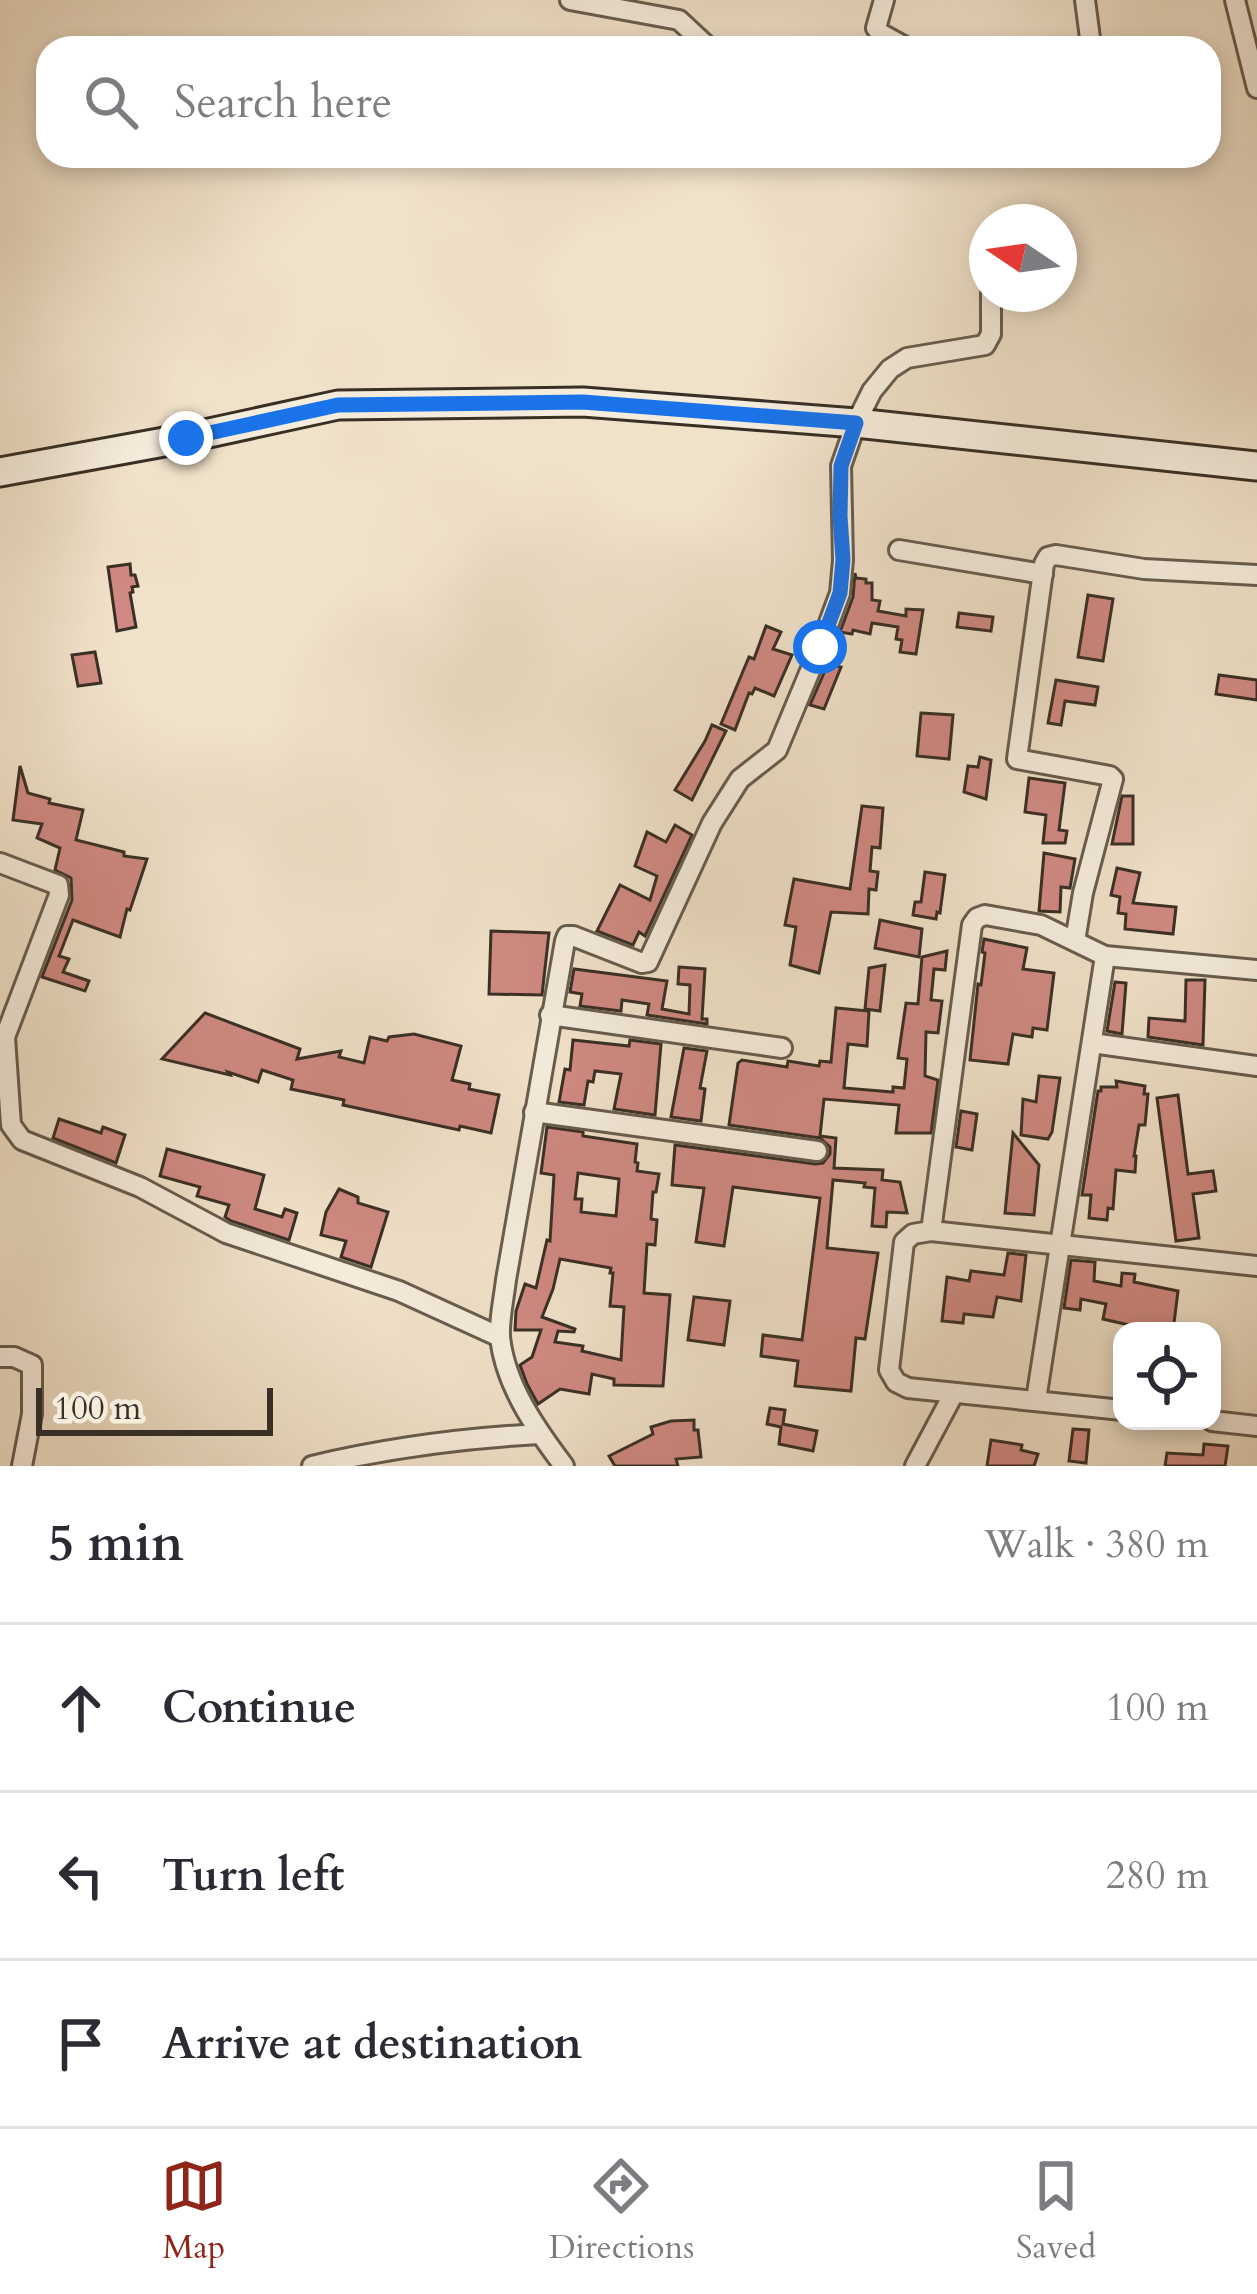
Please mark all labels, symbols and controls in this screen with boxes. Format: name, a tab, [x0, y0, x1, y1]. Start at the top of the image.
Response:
search box	[36, 36, 1221, 168]
icon: search	[78, 69, 144, 135]
text: Search here	[174, 72, 392, 133]
north arrow	[969, 204, 1077, 312]
route end	[159, 411, 213, 465]
route start	[793, 620, 847, 674]
map controls	[1113, 1322, 1221, 1430]
button: locate	[1113, 1322, 1221, 1430]
scale bar	[36, 1382, 273, 1435]
text: 100 m	[54, 1386, 141, 1431]
text: 5 min	[48, 1509, 184, 1579]
text: Walk · 380 m	[984, 1518, 1209, 1571]
icon: ahead	[48, 1675, 114, 1741]
text: Continue	[162, 1677, 356, 1738]
text: 100 m	[1106, 1681, 1209, 1734]
icon: left	[48, 1843, 114, 1909]
text: Turn left	[162, 1845, 344, 1906]
text: 280 m	[1106, 1849, 1209, 1902]
icon: arrive	[48, 2011, 114, 2077]
text: Arrive at destination	[162, 2013, 582, 2074]
tab: Map	[161, 2153, 227, 2270]
tab: Directions	[549, 2153, 694, 2270]
tab: Saved	[1016, 2153, 1096, 2270]

